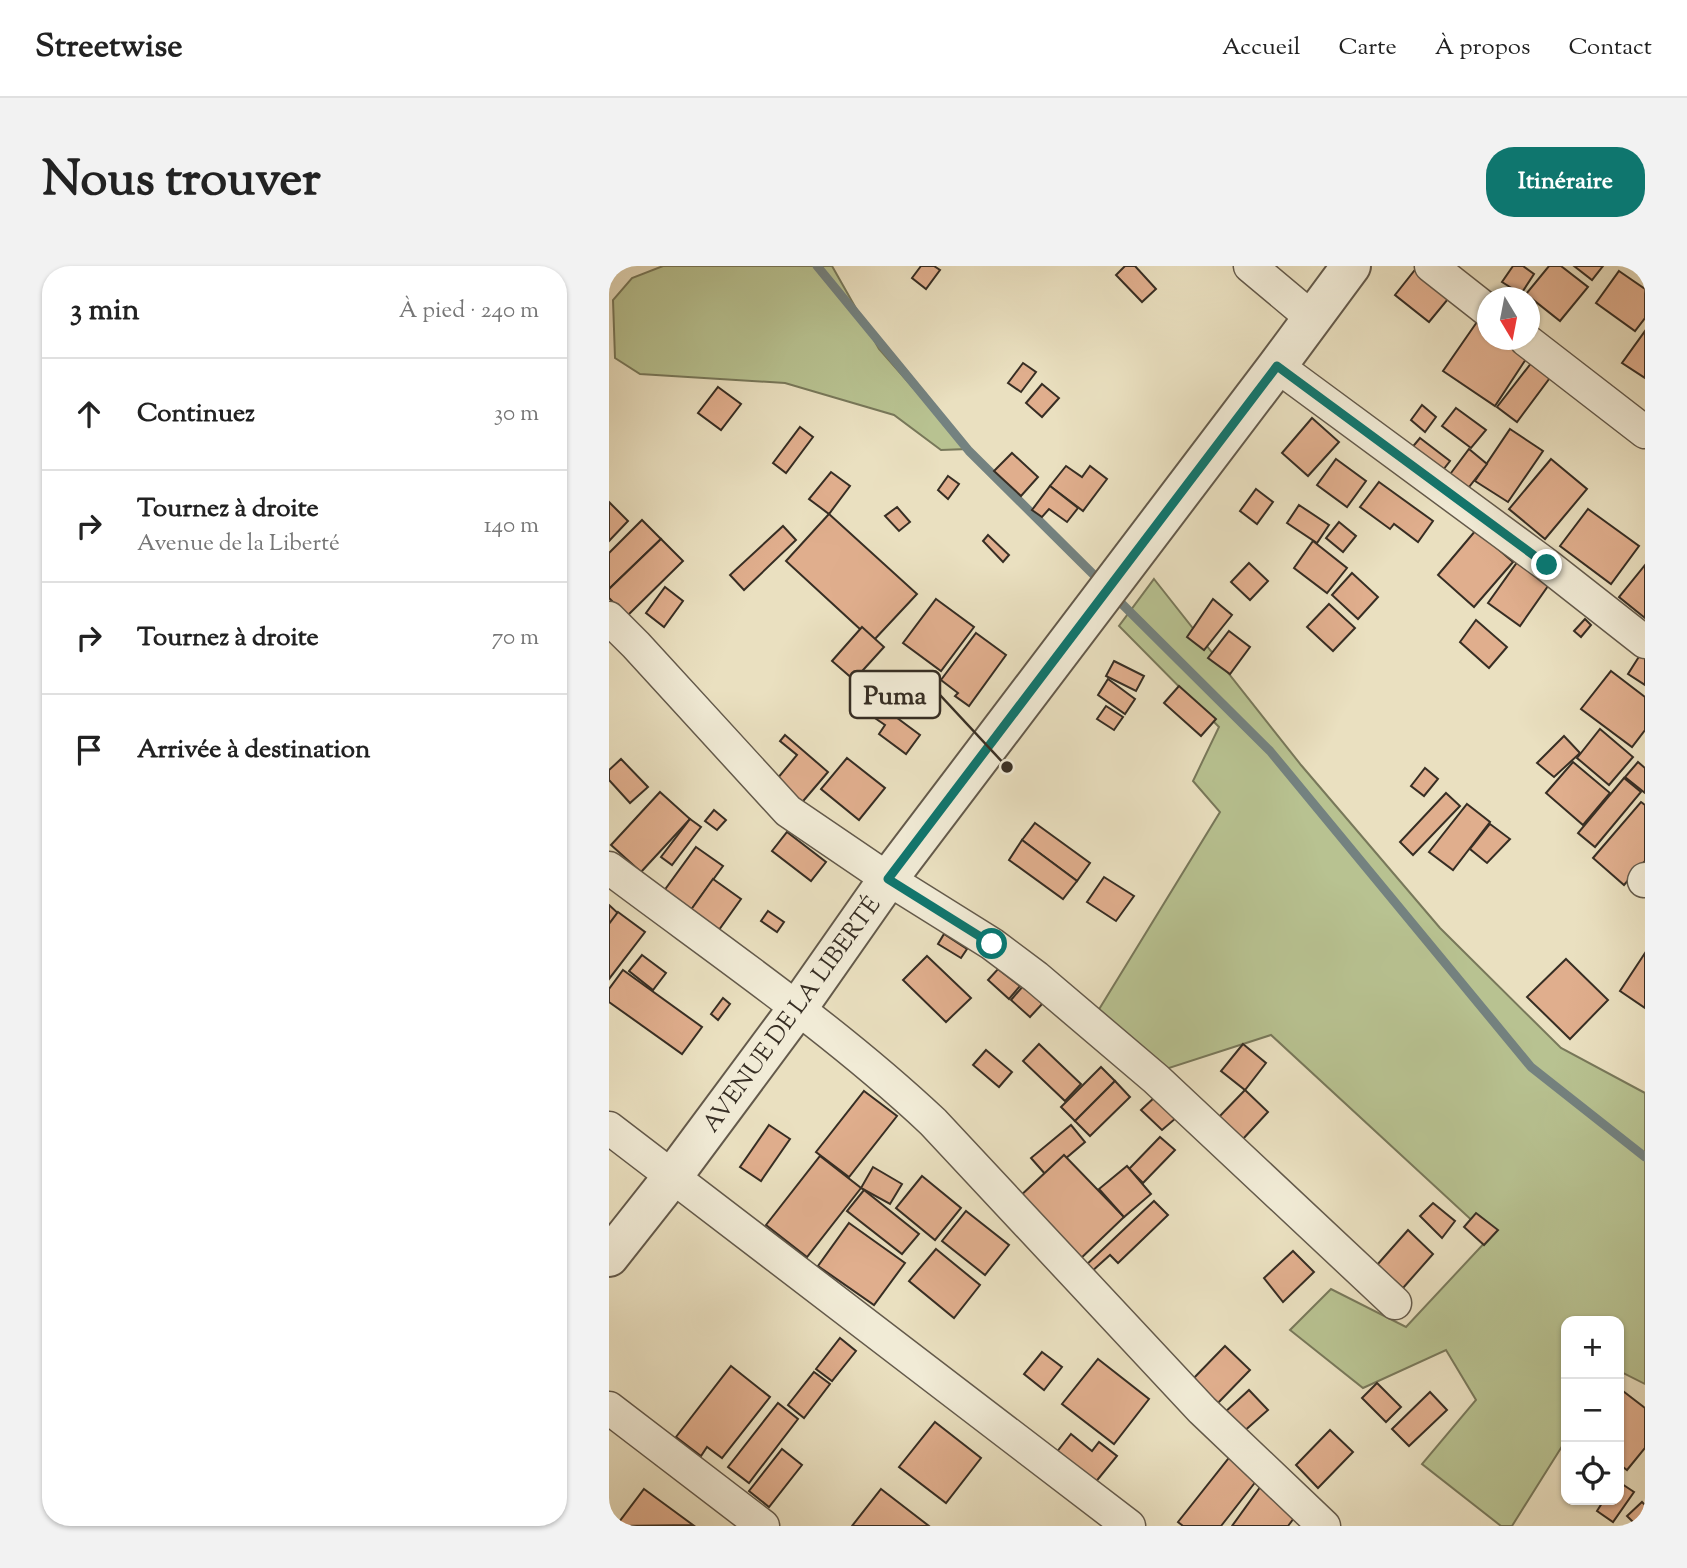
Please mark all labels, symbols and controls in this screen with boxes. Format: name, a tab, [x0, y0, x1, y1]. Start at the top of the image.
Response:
text: Streetwise	[35, 24, 183, 72]
text: Accueil	[1222, 31, 1301, 65]
text: Carte	[1339, 31, 1397, 65]
text: À propos	[1435, 31, 1530, 65]
text: Contact	[1568, 31, 1652, 65]
text: Nous trouver	[42, 147, 321, 217]
button: Itinéraire	[1486, 147, 1645, 217]
north arrow	[1477, 287, 1540, 350]
text: 3 min	[70, 290, 140, 333]
text: À pied · 240 m	[399, 295, 539, 328]
icon: ahead	[70, 395, 108, 433]
text: Continuez	[137, 396, 255, 433]
text: 30 m	[494, 398, 539, 431]
text: Tournez à droite	[137, 491, 319, 528]
icon: right	[70, 507, 108, 545]
text: 140 m	[484, 510, 539, 543]
text: Avenue de la Liberté	[137, 528, 340, 561]
route end	[1531, 549, 1562, 580]
icon: right	[70, 619, 108, 657]
text: Tournez à droite	[137, 620, 319, 657]
text: 70 m	[492, 622, 539, 655]
callout: Puma	[850, 671, 940, 718]
text: Puma	[864, 679, 926, 716]
icon: arrive	[70, 731, 108, 769]
text: Arrivée à destination	[137, 732, 370, 769]
street label: AVENUE DE LA LIBERTÉ	[695, 890, 890, 1140]
route start	[976, 928, 1007, 959]
map controls	[1561, 1316, 1624, 1505]
button: +	[1561, 1316, 1624, 1379]
button: −	[1561, 1379, 1624, 1442]
button: locate	[1561, 1442, 1624, 1505]

